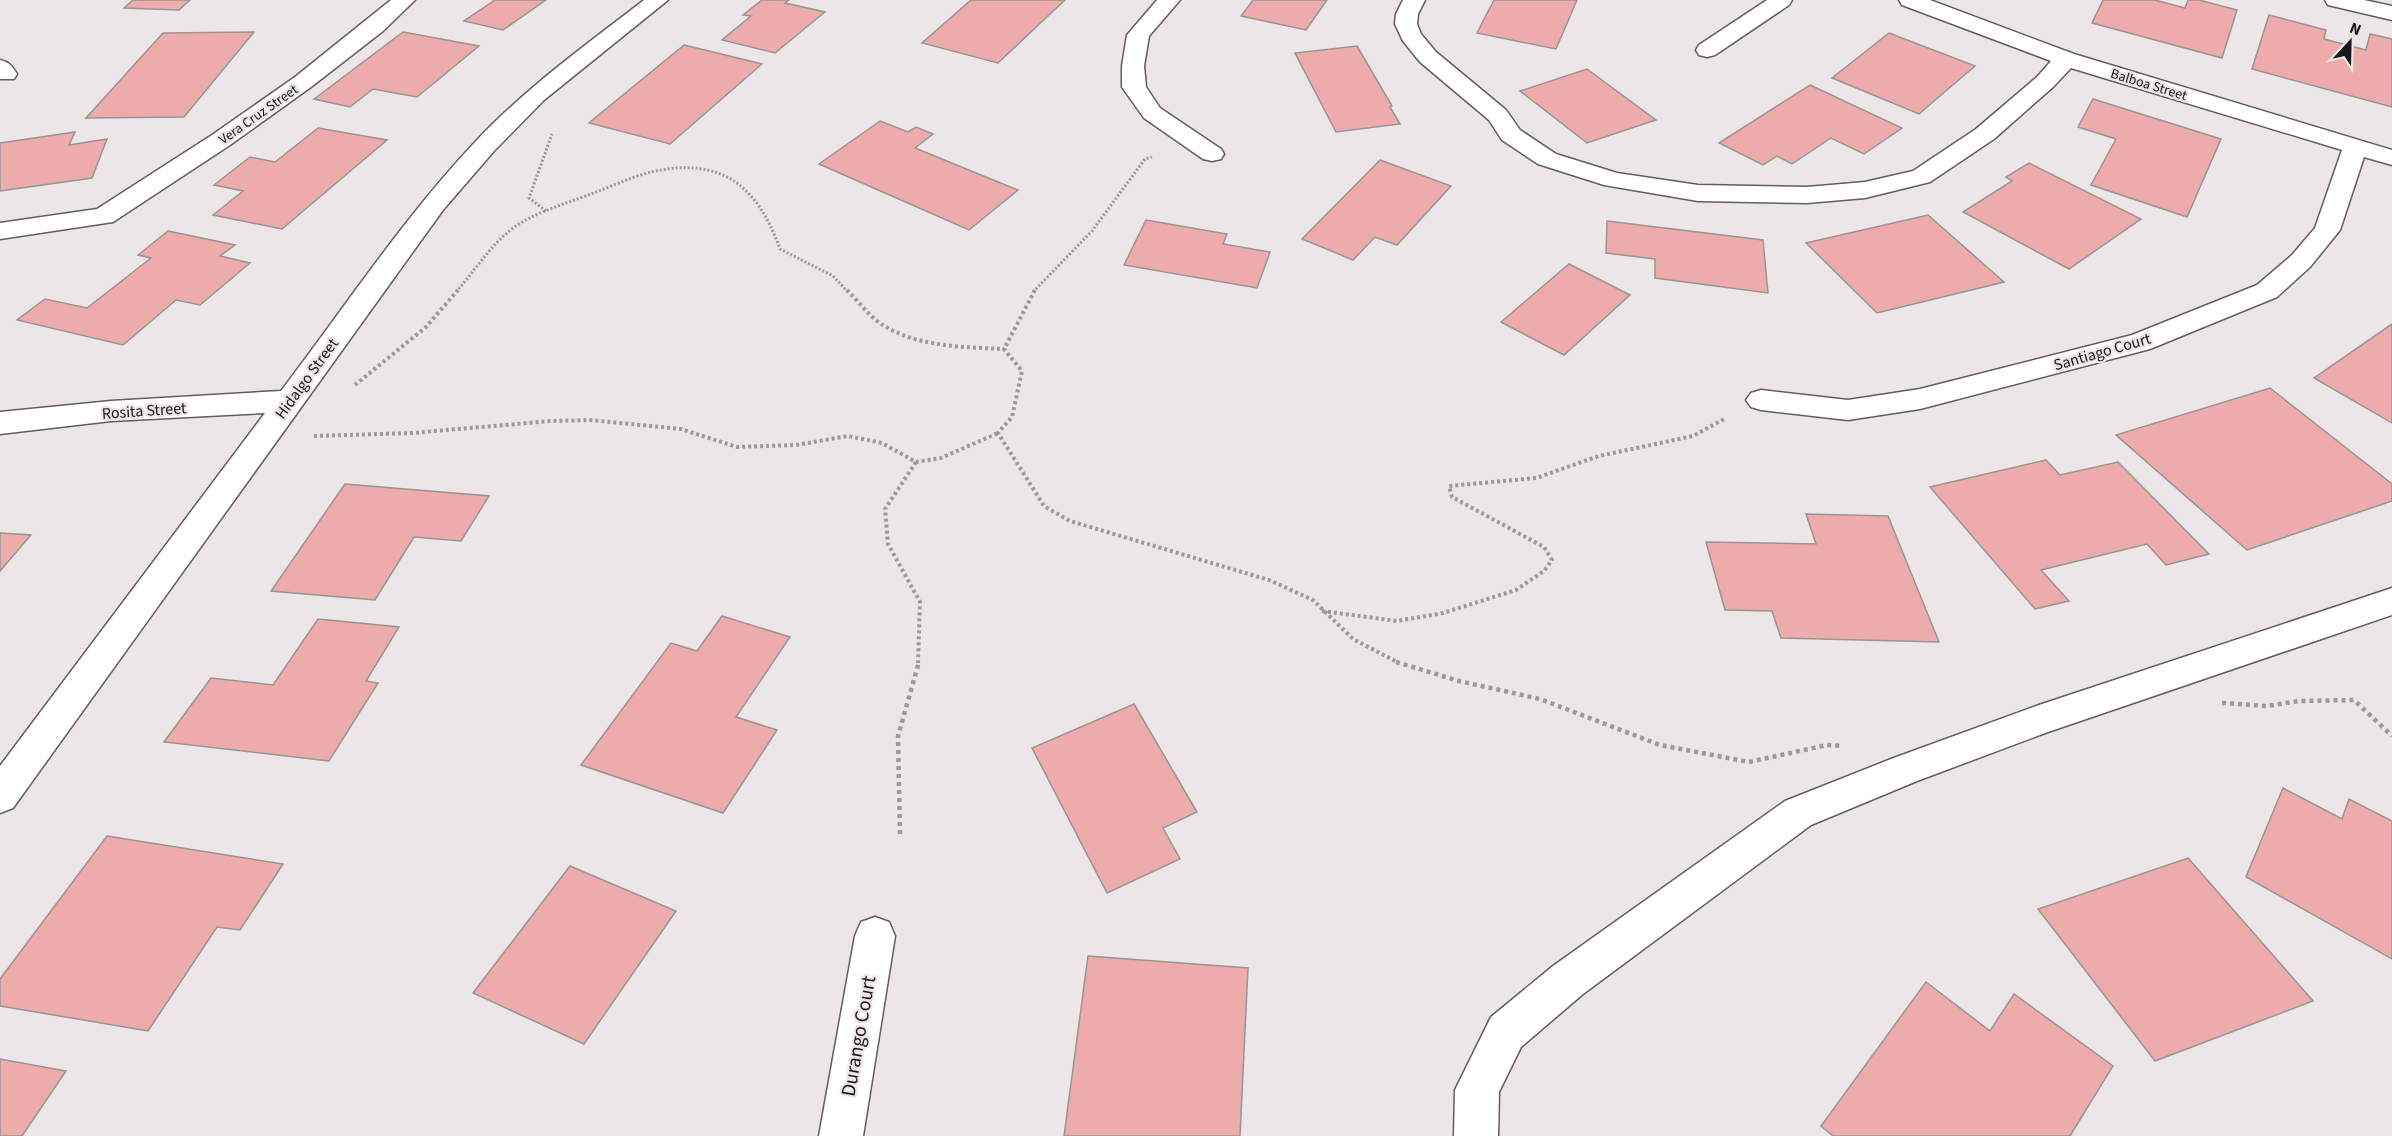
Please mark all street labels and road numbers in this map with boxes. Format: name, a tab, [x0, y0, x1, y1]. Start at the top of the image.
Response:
street label: Balboa Street	[2108, 64, 2190, 106]
street label: Vera Cruz Street	[215, 80, 302, 150]
street label: Santiago Court	[2051, 327, 2154, 376]
street label: Hidalgo Street	[270, 333, 344, 424]
street label: Rosita Street	[101, 397, 188, 425]
street label: Durango Court	[835, 973, 883, 1099]

